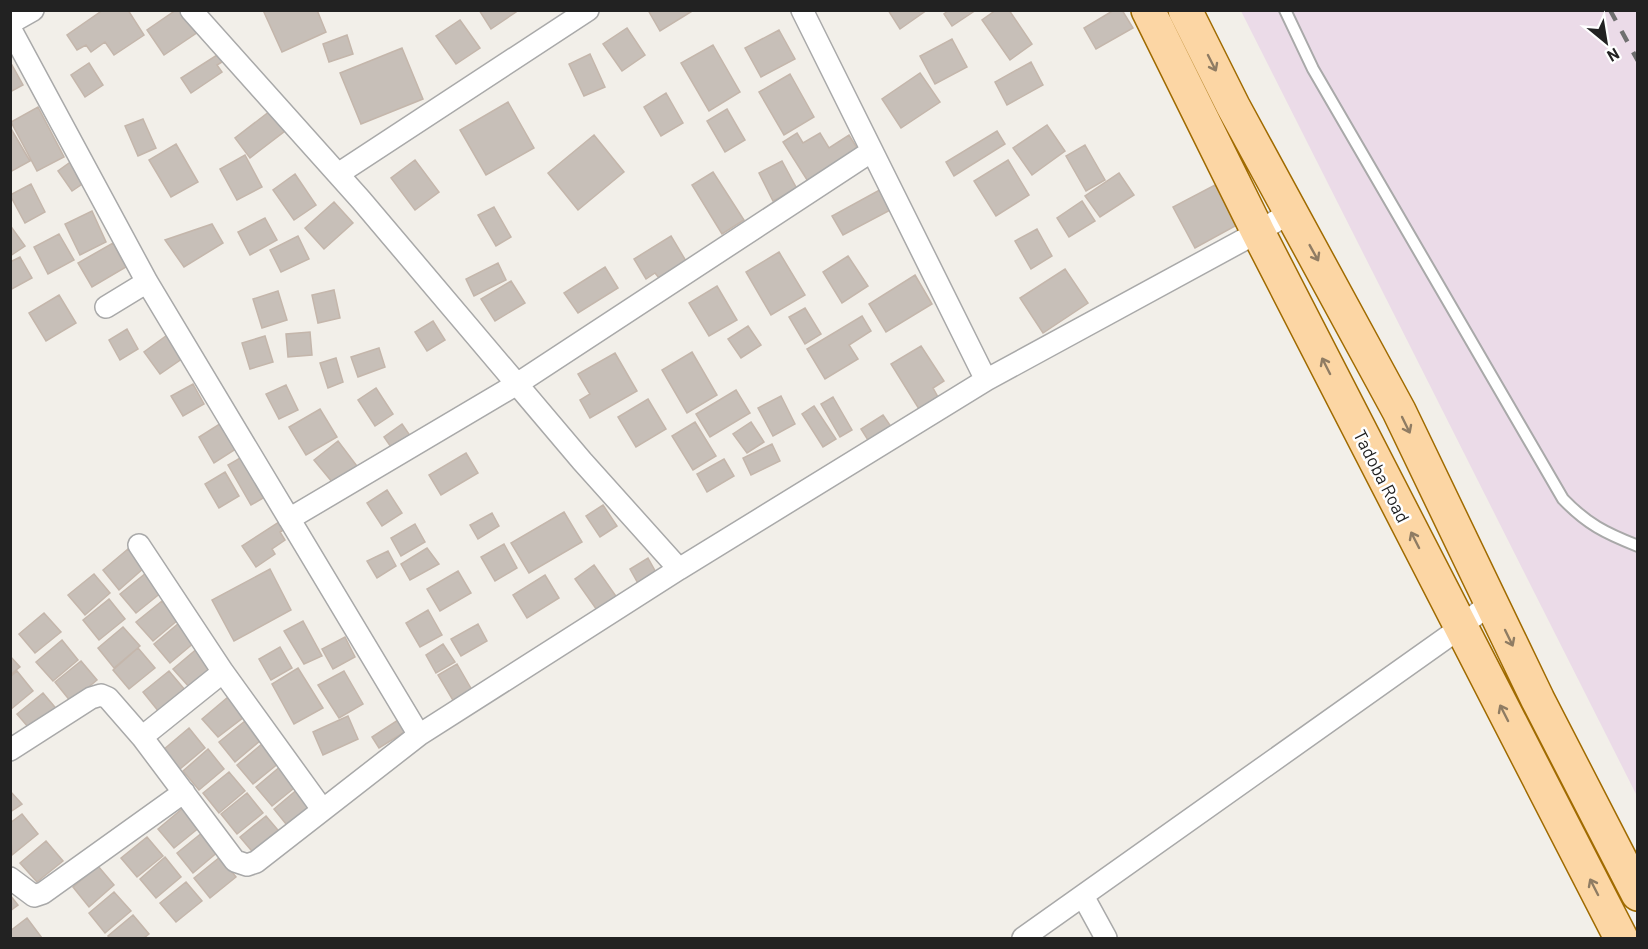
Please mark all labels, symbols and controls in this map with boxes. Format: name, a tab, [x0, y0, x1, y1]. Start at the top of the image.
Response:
north arrow	[1576, 12, 1636, 72]
text: N	[1604, 45, 1623, 66]
one-way arrow	[1206, 53, 1218, 71]
one-way arrow	[1308, 244, 1320, 261]
one-way arrow	[1320, 358, 1332, 376]
one-way arrow	[1401, 415, 1412, 433]
street label: Tadoba Road	[1349, 426, 1415, 526]
one-way arrow	[1409, 532, 1421, 549]
one-way arrow	[1503, 629, 1515, 647]
one-way arrow	[1498, 705, 1509, 723]
one-way arrow	[1588, 878, 1599, 896]

